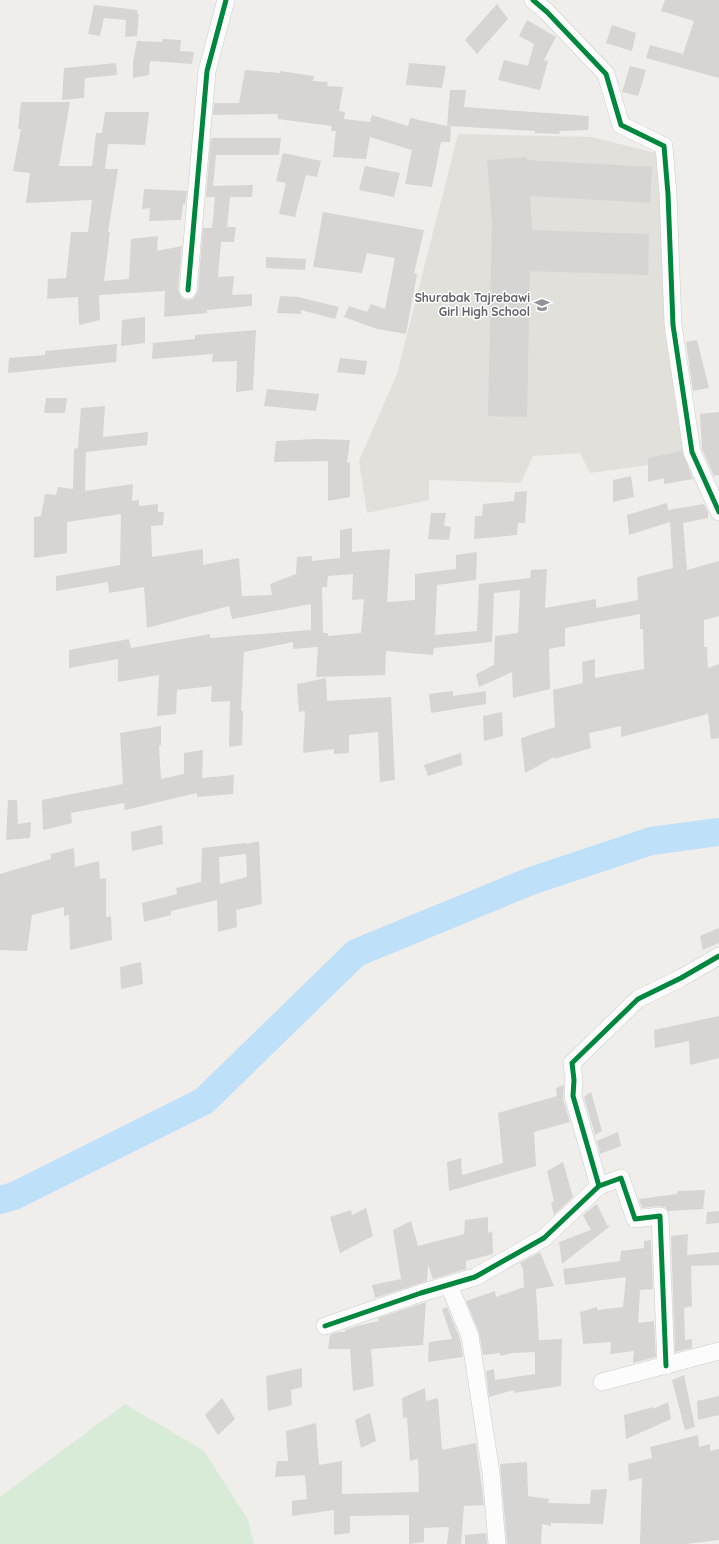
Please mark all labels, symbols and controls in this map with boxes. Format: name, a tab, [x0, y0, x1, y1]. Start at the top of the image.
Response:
place label: Shurabak Tajrebawi Girl High School	[415, 290, 530, 319]
school or university icon: Shurabak Tajrebawi Girl High School	[533, 296, 551, 314]

